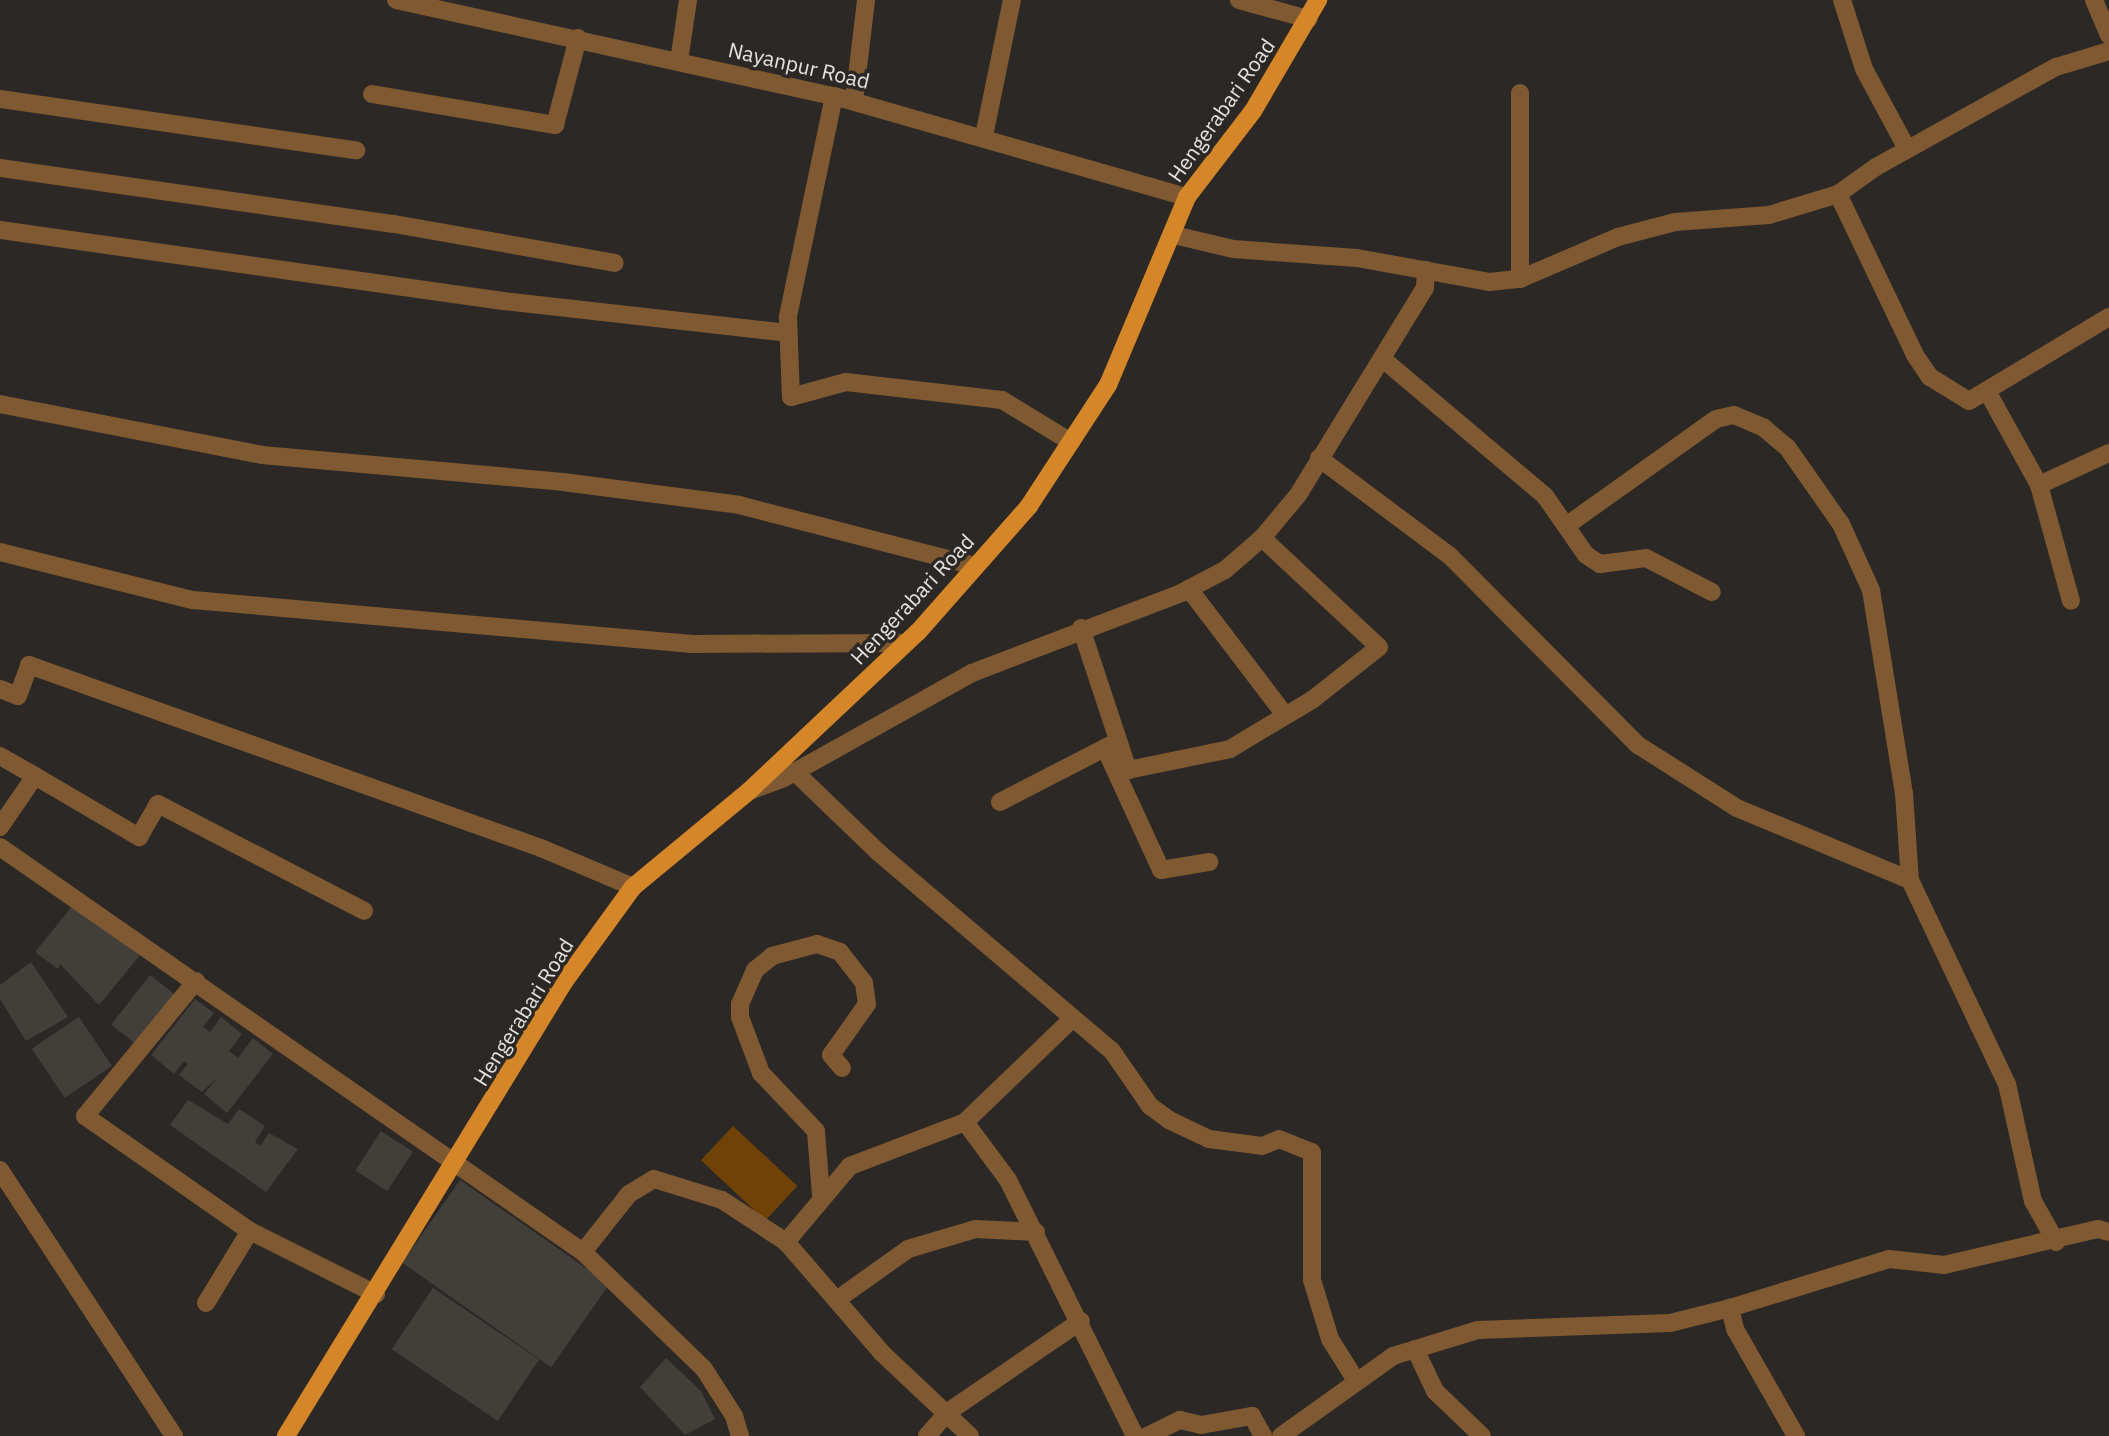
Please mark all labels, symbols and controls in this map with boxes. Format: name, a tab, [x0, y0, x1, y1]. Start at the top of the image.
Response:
street label: Hengerabari Road	[1162, 33, 1280, 187]
street label: Nayanpur Road	[726, 36, 872, 94]
street label: Hengerabari Road	[845, 529, 979, 669]
street label: Hengerabari Road	[467, 934, 579, 1090]

